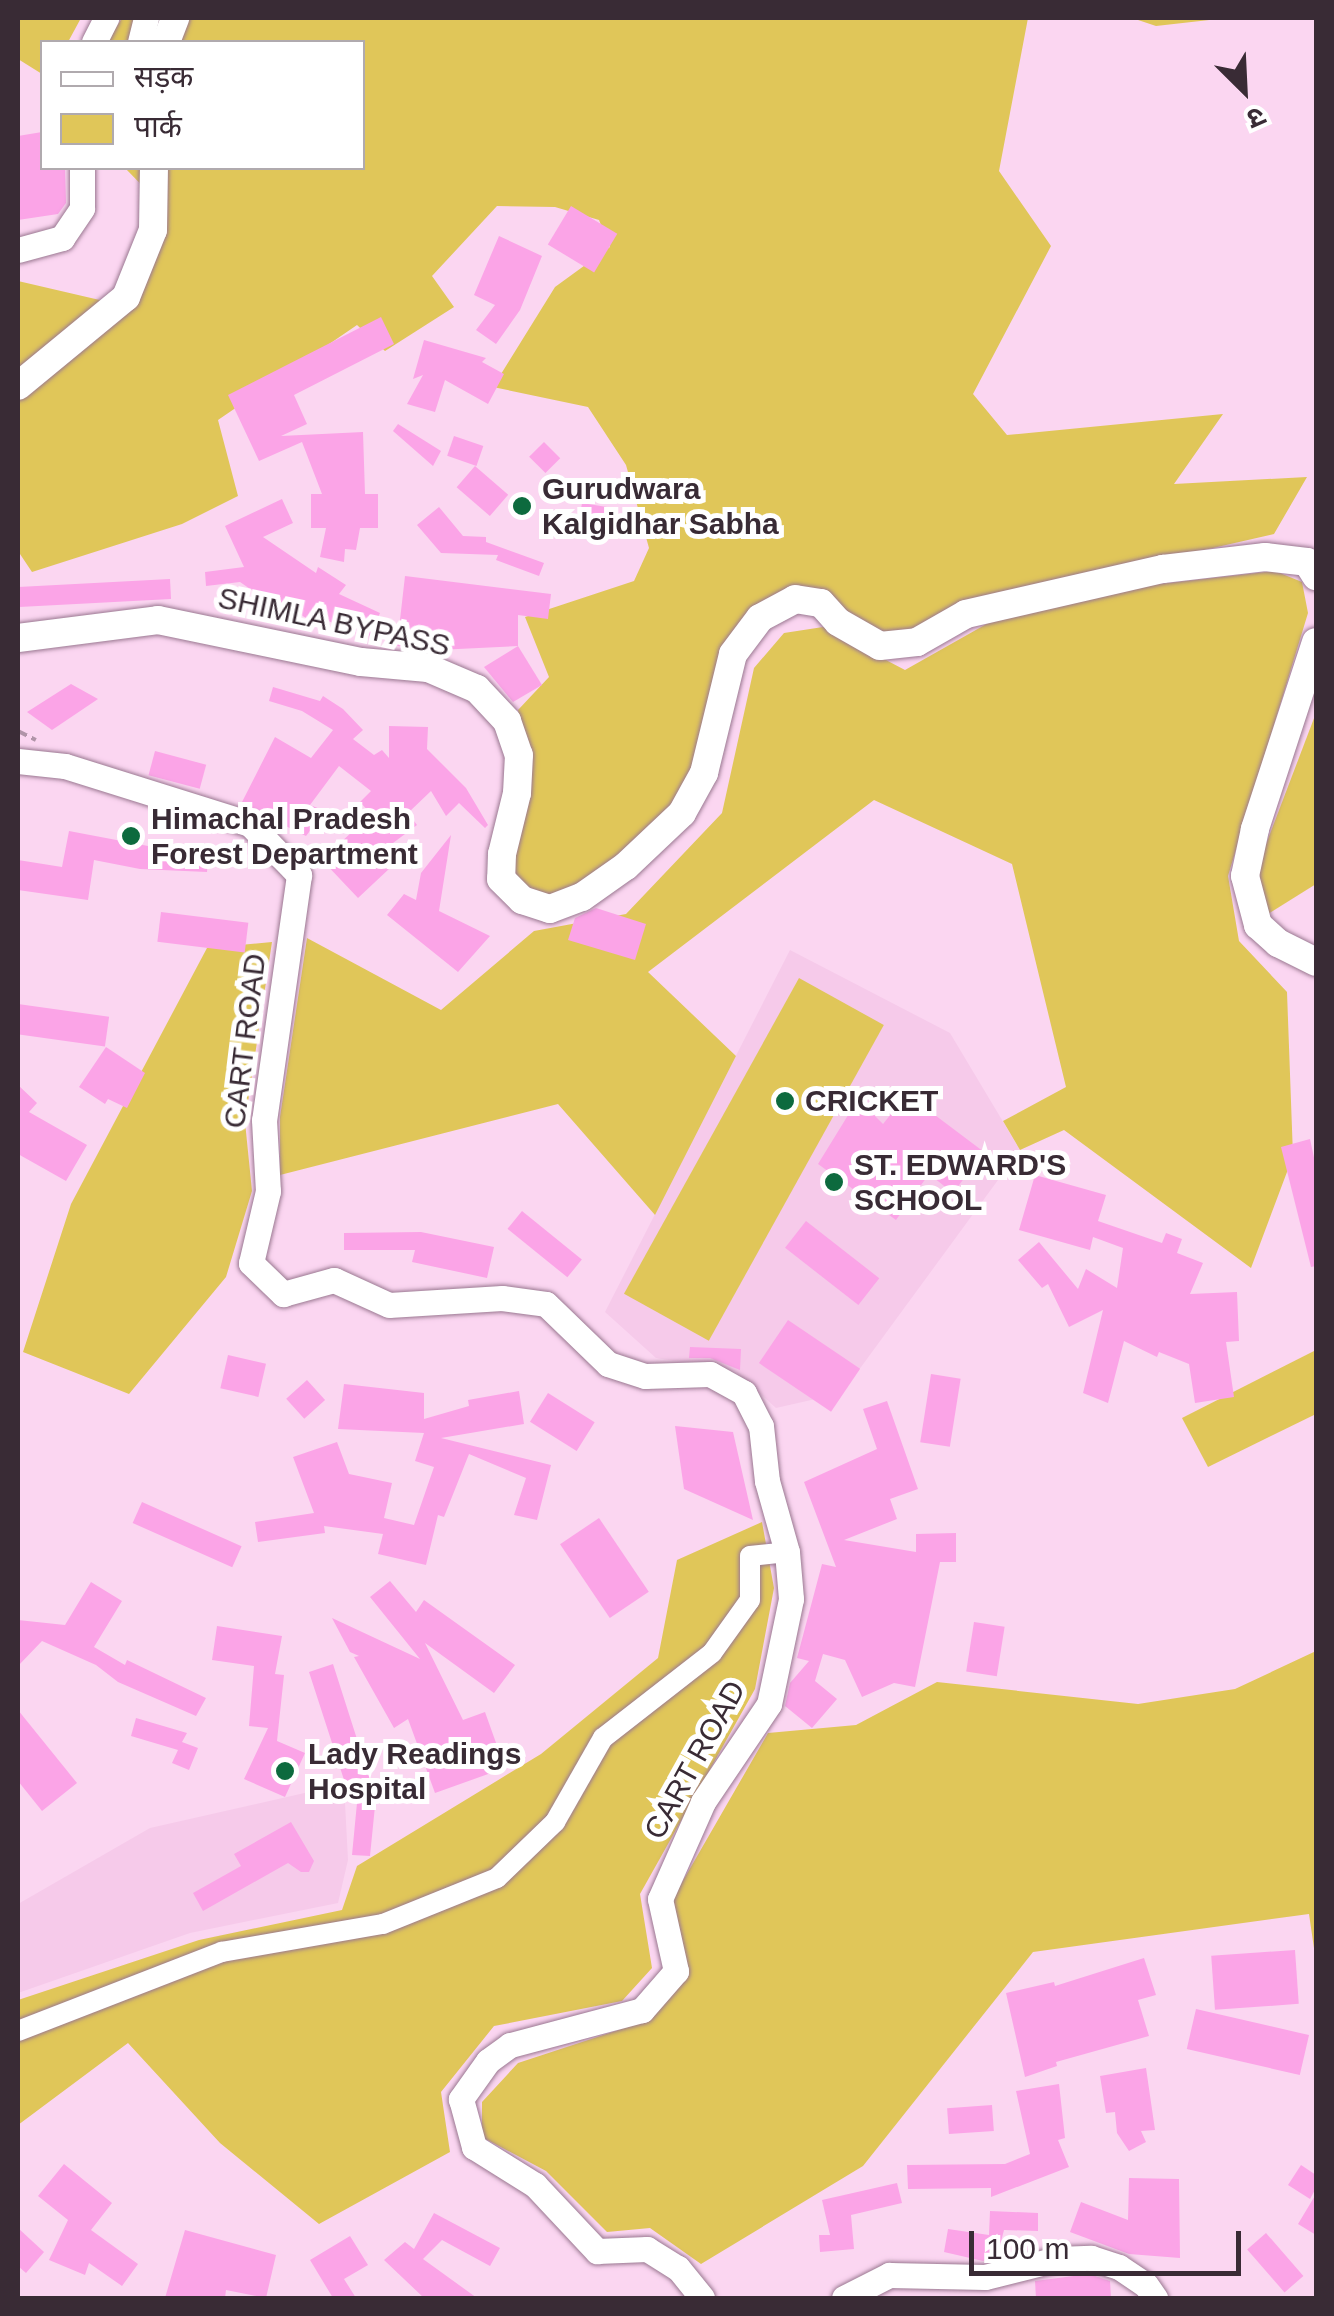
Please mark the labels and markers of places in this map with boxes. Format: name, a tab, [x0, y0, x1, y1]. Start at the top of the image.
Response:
place label: Gurudwara Kalgidhar Sabha	[542, 471, 779, 542]
marker: Gurudwara Kalgidhar Sabha	[511, 495, 533, 517]
place label: Himachal Pradesh Forest Department	[151, 801, 418, 872]
marker: Himachal Pradesh Forest Department	[120, 825, 142, 847]
place label: CRICKET	[805, 1083, 938, 1119]
marker: CRICKET	[774, 1090, 796, 1112]
place label: ST. EDWARD'S SCHOOL	[854, 1147, 1066, 1218]
marker: ST. EDWARD'S SCHOOL	[823, 1171, 845, 1193]
place label: Lady Readings Hospital	[308, 1736, 521, 1806]
marker: Lady Readings Hospital	[272, 1758, 298, 1784]

